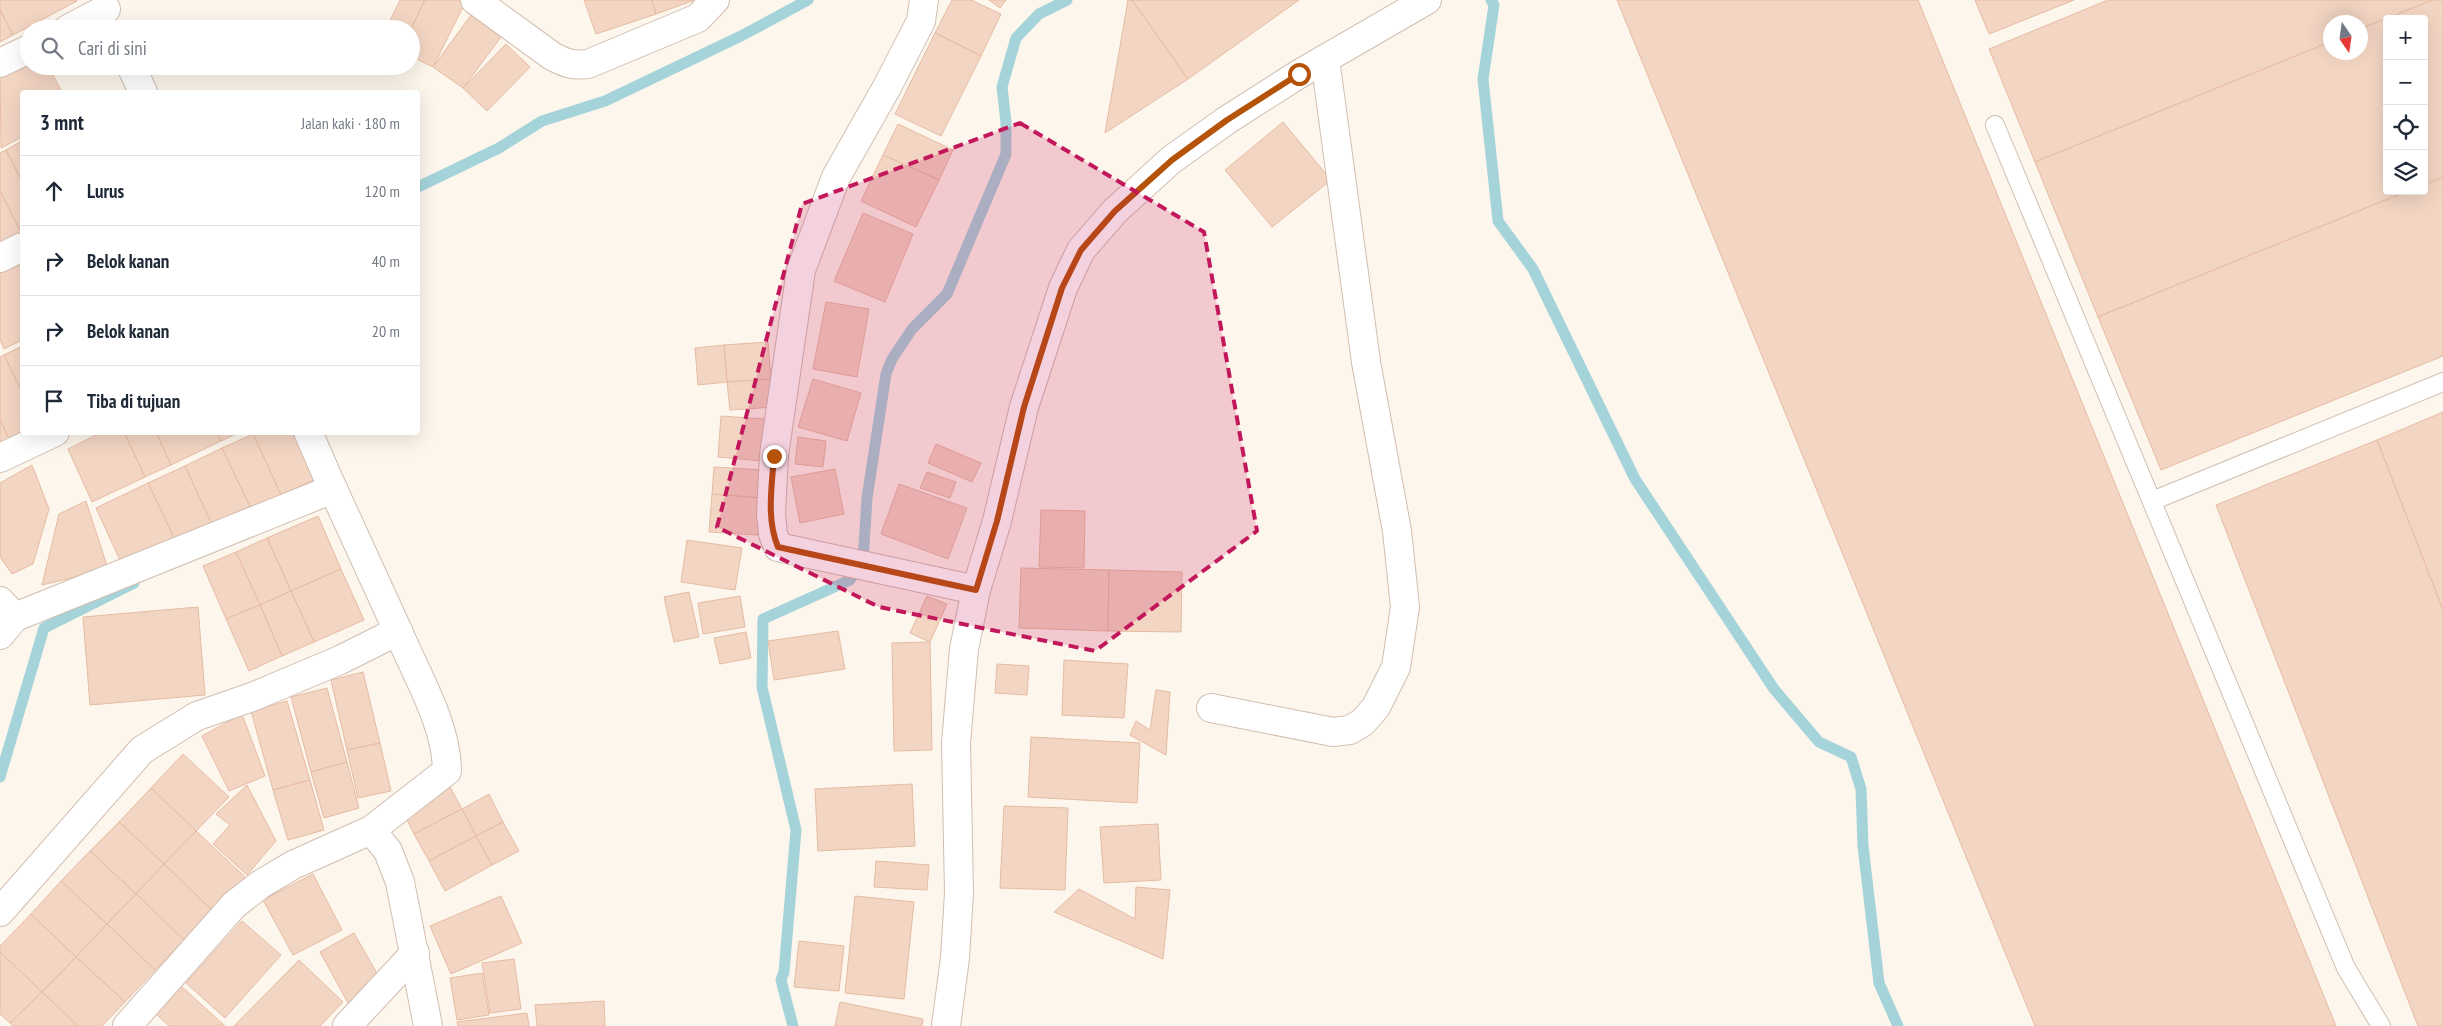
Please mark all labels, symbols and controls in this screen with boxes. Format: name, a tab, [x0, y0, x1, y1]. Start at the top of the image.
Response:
north arrow	[2323, 15, 2368, 60]
map controls	[2383, 15, 2428, 195]
button: +	[2383, 15, 2428, 60]
search box	[20, 20, 420, 75]
icon: search	[38, 34, 66, 62]
text: Cari di sini	[78, 36, 147, 60]
button: −	[2383, 60, 2428, 105]
route start	[1288, 63, 1311, 86]
button: locate	[2383, 105, 2428, 150]
text: 3 mnt	[40, 109, 84, 136]
text: Jalan kaki · 180 m	[301, 113, 400, 133]
button: layers	[2383, 150, 2428, 195]
icon: ahead	[40, 177, 68, 205]
text: Lurus	[87, 179, 124, 203]
text: 120 m	[365, 181, 400, 201]
icon: right	[40, 247, 68, 275]
text: Belok kanan	[87, 249, 169, 273]
text: 40 m	[372, 251, 400, 271]
icon: right	[40, 317, 68, 345]
text: Belok kanan	[87, 319, 169, 343]
text: 20 m	[372, 321, 400, 341]
icon: arrive	[40, 387, 68, 415]
text: Tiba di tujuan	[87, 389, 180, 413]
route end	[763, 445, 786, 468]

